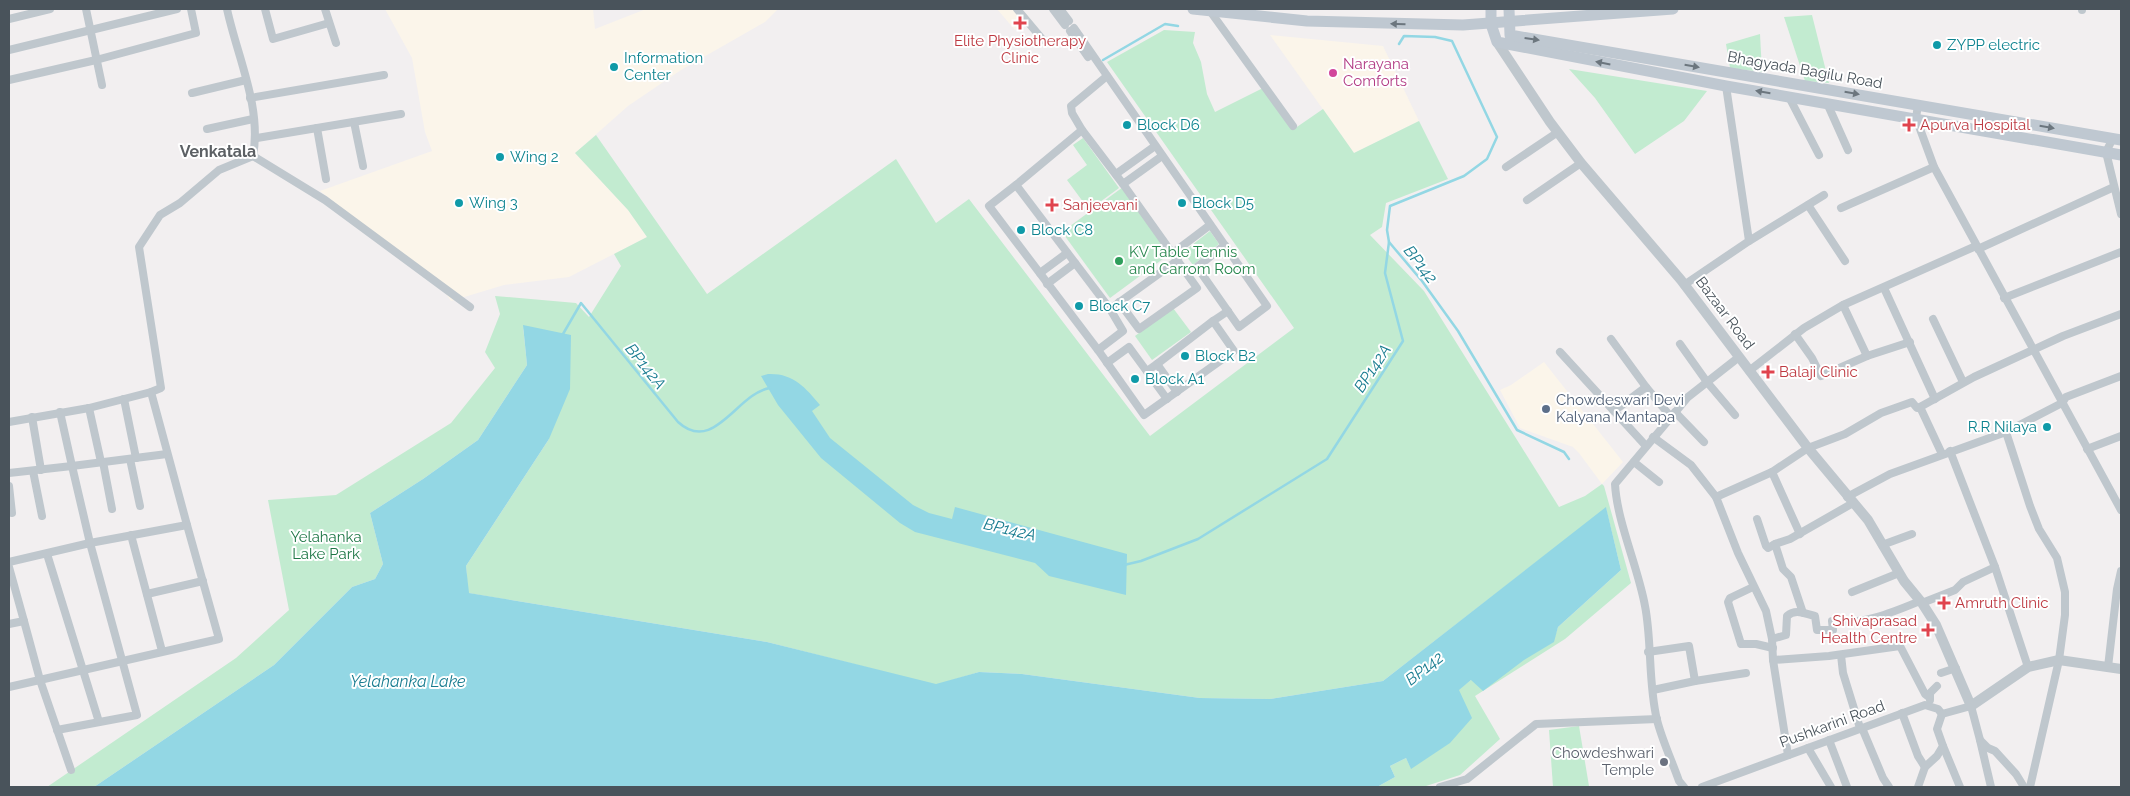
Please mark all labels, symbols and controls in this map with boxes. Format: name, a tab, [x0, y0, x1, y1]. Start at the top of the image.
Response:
marker: Elite Physiotherapy Clinic	[1013, 16, 1027, 30]
one-way arrow	[1389, 19, 1405, 27]
place label: Elite Physiotherapy Clinic	[954, 32, 1086, 67]
one-way arrow	[1524, 35, 1540, 43]
place label: ZYPP electric	[1947, 36, 2040, 54]
marker: ZYPP electric	[1931, 39, 1943, 51]
street label: Bhagyada Bagilu Road	[1726, 47, 1884, 93]
place label: Information Center	[624, 49, 703, 84]
place label: Narayana Comforts	[1343, 55, 1409, 90]
one-way arrow	[1595, 58, 1611, 66]
marker: Information Center	[608, 61, 620, 73]
one-way arrow	[1685, 62, 1701, 70]
marker: Narayana Comforts	[1327, 67, 1339, 79]
one-way arrow	[1755, 88, 1771, 96]
one-way arrow	[1845, 90, 1861, 98]
place label: Block D6	[1137, 116, 1200, 134]
place label: Apurva Hospital	[1920, 116, 2031, 134]
marker: Apurva Hospital	[1902, 118, 1916, 132]
marker: Block D6	[1121, 119, 1133, 131]
one-way arrow	[2039, 123, 2055, 131]
district label: Venkatala	[180, 142, 256, 161]
place label: Wing 2	[510, 148, 559, 166]
marker: Wing 2	[494, 151, 506, 163]
place label: Wing 3	[469, 194, 518, 212]
place label: Block D5	[1192, 194, 1254, 212]
place label: Sanjeevani	[1063, 196, 1138, 214]
marker: Wing 3	[453, 197, 465, 209]
marker: Block D5	[1176, 197, 1188, 209]
marker: Sanjeevani	[1045, 198, 1059, 212]
place label: Block C8	[1031, 221, 1093, 239]
marker: Block C8	[1015, 224, 1027, 236]
water label: BP142	[1400, 242, 1441, 287]
place label: KV Table Tennis and Carrom Room	[1129, 243, 1256, 278]
marker: KV Table Tennis and Carrom Room	[1113, 255, 1125, 267]
street label: Bazaar Road	[1692, 273, 1758, 353]
place label: Block C7	[1089, 297, 1150, 315]
marker: Block C7	[1073, 300, 1085, 312]
water label: BP142A	[621, 340, 670, 393]
water label: BP142A	[1350, 341, 1395, 396]
place label: Block B2	[1195, 347, 1256, 365]
marker: Block B2	[1179, 350, 1191, 362]
place label: Balaji Clinic	[1779, 363, 1858, 381]
marker: Balaji Clinic	[1761, 365, 1775, 379]
place label: Block A1	[1145, 370, 1205, 388]
marker: Block A1	[1129, 373, 1141, 385]
place label: Chowdeswari Devi Kalyana Mantapa	[1556, 391, 1684, 426]
marker: Chowdeswari Devi Kalyana Mantapa	[1540, 403, 1552, 415]
place label: R.R Nilaya	[1968, 418, 2037, 436]
marker: R.R Nilaya	[2041, 421, 2053, 433]
water label: BP142A	[982, 514, 1038, 545]
park label: Yelahanka Lake Park	[290, 528, 362, 563]
place label: Amruth Clinic	[1955, 594, 2049, 612]
marker: Amruth Clinic	[1937, 596, 1951, 610]
place label: Shivaprasad Health Centre	[1821, 612, 1917, 647]
marker: Shivaprasad Health Centre	[1921, 623, 1935, 637]
water label: BP142	[1402, 648, 1447, 689]
water label: Yelahanka Lake	[350, 672, 466, 691]
street label: Pushkarini Road	[1777, 697, 1887, 751]
place label: Chowdeshwari Temple	[1552, 744, 1654, 779]
marker: Chowdeshwari Temple	[1658, 756, 1670, 768]

